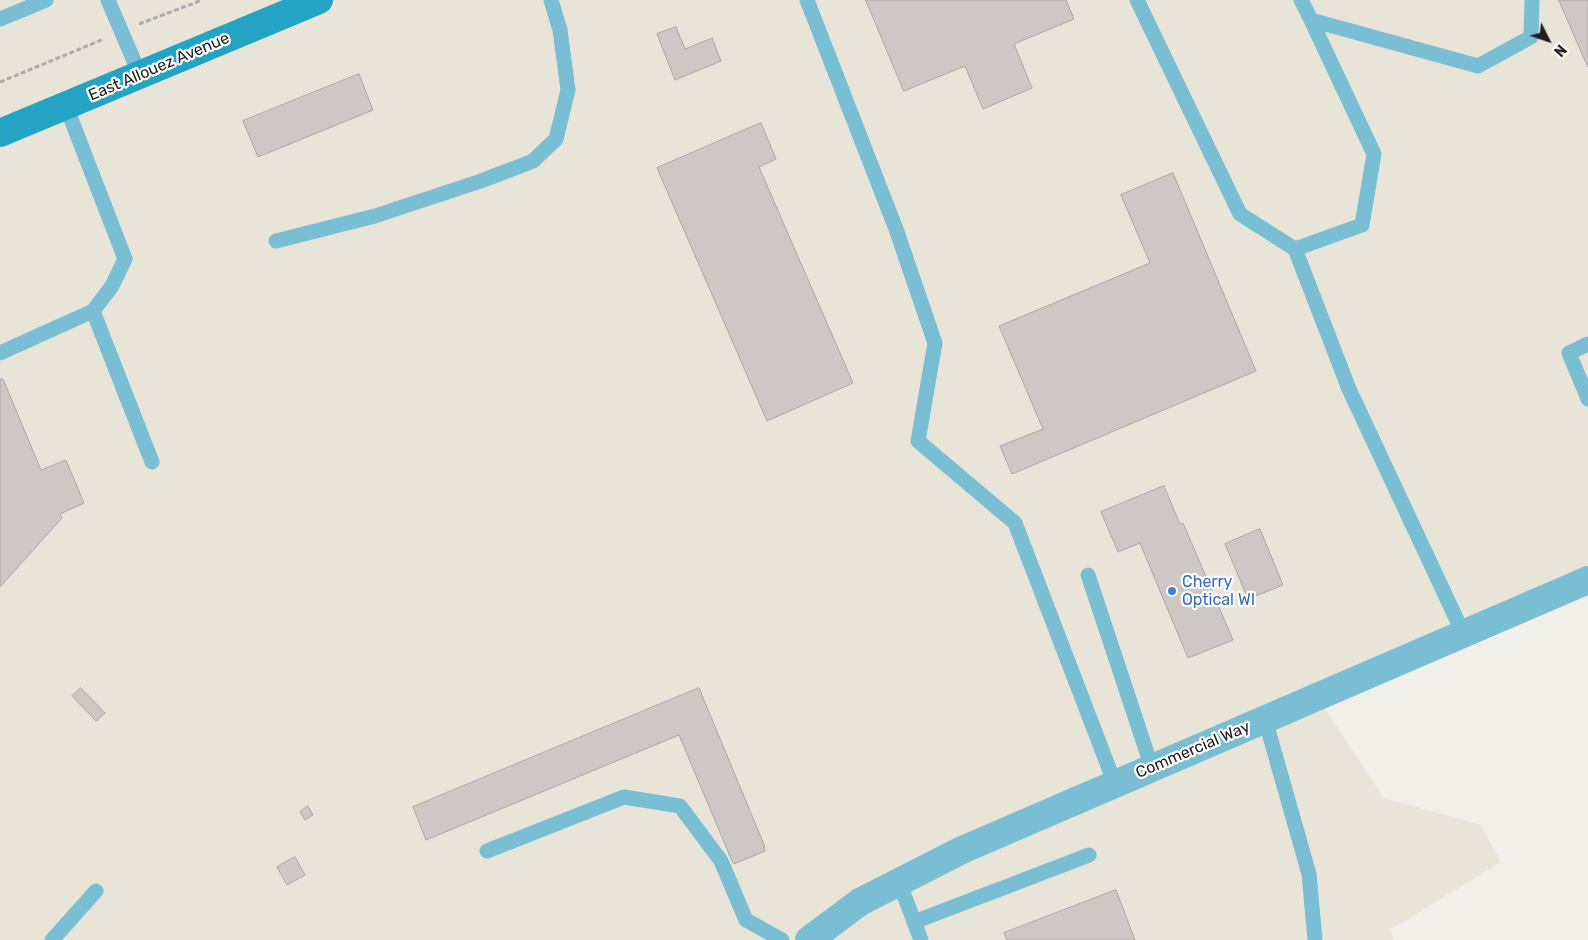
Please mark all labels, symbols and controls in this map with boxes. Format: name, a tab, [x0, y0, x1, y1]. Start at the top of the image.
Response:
north arrow	[1523, 15, 1573, 65]
street label: East Allouez Avenue	[86, 29, 232, 105]
text: N	[1550, 41, 1569, 60]
place label: Cherry Optical WI	[1182, 572, 1255, 610]
marker: Cherry Optical WI	[1166, 585, 1178, 597]
street label: Commercial Way	[1133, 717, 1253, 783]

